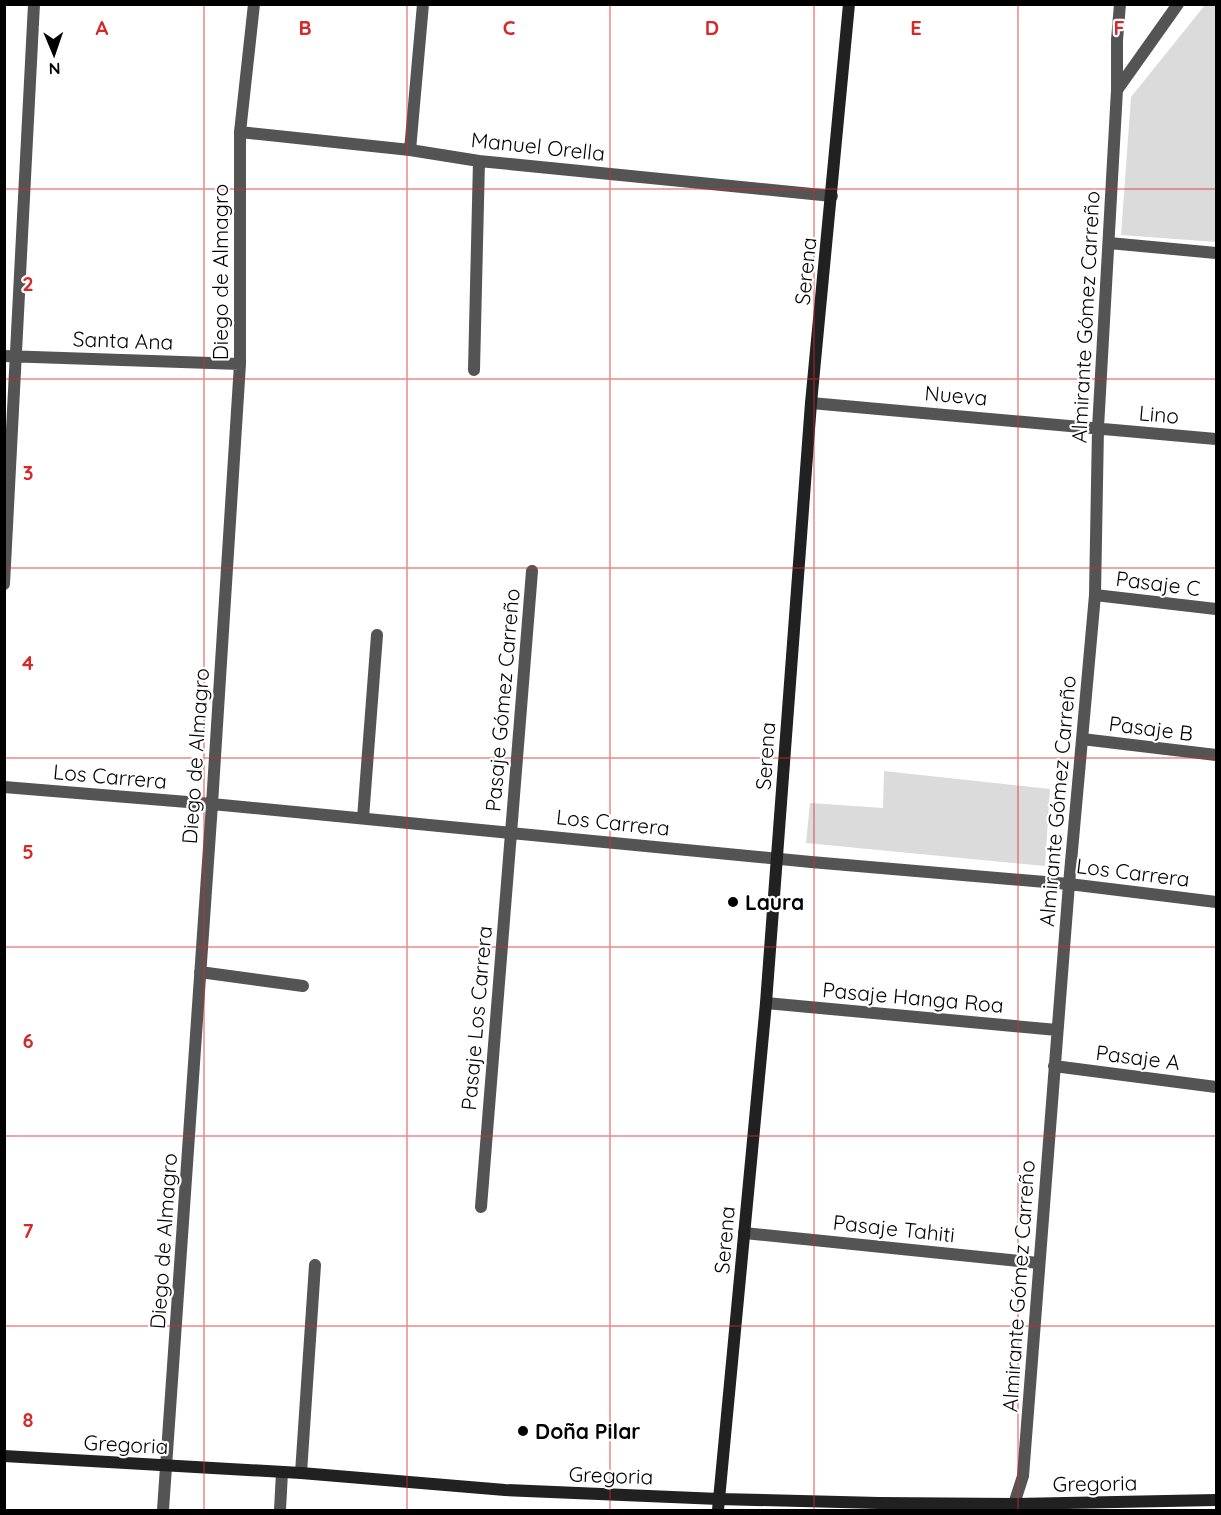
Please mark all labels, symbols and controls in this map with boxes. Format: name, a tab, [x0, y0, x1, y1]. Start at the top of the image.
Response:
text: A	[96, 15, 109, 40]
text: B	[298, 15, 312, 40]
text: C	[503, 15, 516, 40]
text: D	[705, 15, 719, 40]
text: E	[910, 15, 922, 40]
text: F	[1113, 15, 1125, 40]
north arrow	[24, 24, 84, 84]
text: N	[48, 59, 61, 79]
street label: Manuel Orella	[470, 126, 606, 166]
street label: Diego de Almagro	[207, 184, 233, 360]
street label: Almirante Gómez Carreño	[1065, 190, 1105, 444]
street label: Serena	[789, 236, 821, 306]
text: 2	[22, 271, 34, 296]
street label: Santa Ana	[72, 325, 174, 355]
street label: Nueva	[924, 379, 988, 411]
street label: Lino	[1138, 399, 1180, 429]
text: 3	[23, 460, 33, 485]
street label: Pasaje C	[1114, 565, 1202, 601]
street label: Pasaje Gómez Carreño	[479, 587, 525, 813]
text: 4	[22, 650, 34, 675]
street label: Diego de Almagro	[176, 667, 214, 845]
street label: Almirante Gómez Carreño	[1033, 674, 1081, 928]
street label: Pasaje B	[1107, 710, 1195, 746]
street label: Serena	[750, 721, 780, 791]
street label: Los Carrera	[52, 758, 168, 794]
street label: Los Carrera	[555, 803, 671, 841]
text: 5	[22, 839, 34, 864]
street label: Los Carrera	[1075, 852, 1191, 892]
place label: Laura	[745, 889, 804, 915]
marker: Laura	[726, 895, 740, 909]
street label: Pasaje Los Carrera	[455, 925, 497, 1111]
street label: Pasaje Hanga Roa	[821, 976, 1005, 1018]
text: 6	[22, 1028, 34, 1053]
street label: Pasaje A	[1094, 1039, 1182, 1075]
street label: Diego de Almagro	[144, 1152, 182, 1330]
street label: Almirante Gómez Carreño	[996, 1159, 1040, 1413]
street label: Serena	[708, 1205, 740, 1275]
street label: Pasaje Tahiti	[832, 1209, 956, 1247]
text: 7	[23, 1218, 34, 1243]
text: 8	[23, 1407, 34, 1432]
place label: Doña Pilar	[535, 1418, 640, 1444]
marker: Doña Pilar	[516, 1424, 530, 1438]
street label: Gregoria	[83, 1429, 169, 1459]
street label: Gregoria	[568, 1461, 654, 1489]
street label: Gregoria	[1052, 1469, 1138, 1497]

